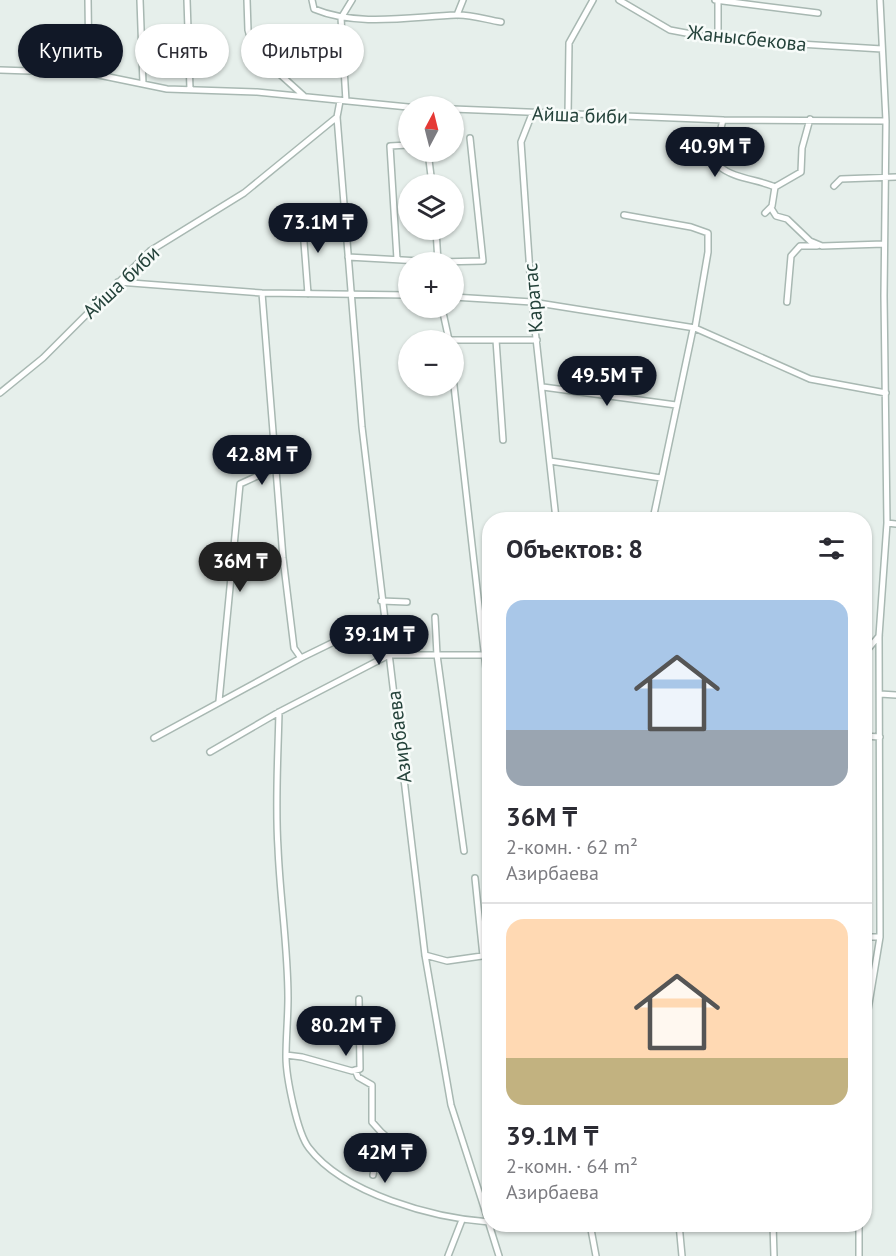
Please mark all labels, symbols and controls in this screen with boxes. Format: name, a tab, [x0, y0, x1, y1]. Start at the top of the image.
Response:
street label: Жанысбекова	[685, 19, 808, 57]
chip: Купить	[18, 24, 123, 78]
chip: Снять	[135, 24, 229, 78]
chip: Фильтры	[241, 24, 364, 78]
north arrow	[398, 96, 464, 162]
map controls	[398, 96, 464, 396]
street label: Айша биби	[532, 100, 628, 130]
pin: 40.9M ₸	[660, 127, 770, 178]
text: 40.9M ₸	[680, 133, 750, 159]
button: layers	[398, 174, 464, 240]
pin: 73.1M ₸	[263, 203, 373, 254]
text: 73.1M ₸	[283, 209, 353, 235]
street label: Айша биби	[77, 240, 165, 324]
button: +	[398, 252, 464, 318]
street label: Каратас	[517, 262, 549, 334]
button: −	[398, 330, 464, 396]
pin: 49.5M ₸	[552, 356, 662, 407]
text: 49.5M ₸	[572, 362, 642, 388]
pin: 42.8M ₸	[207, 435, 317, 486]
text: 42.8M ₸	[227, 441, 297, 467]
text: Объектов: 8	[506, 532, 643, 565]
icon: filters	[815, 532, 848, 565]
pin: 36M ₸	[198, 542, 282, 593]
text: 36M ₸	[213, 548, 267, 574]
pin: 39.1M ₸	[324, 615, 434, 666]
text: 39.1M ₸	[344, 621, 414, 647]
icon: home	[623, 639, 731, 747]
street label: Азирбаева	[380, 689, 418, 785]
text: 36M ₸	[506, 800, 577, 833]
text: 2-комн. · 62 m²	[506, 834, 638, 860]
text: Азирбаева	[506, 860, 599, 886]
icon: home	[623, 958, 731, 1066]
pin: 80.2M ₸	[291, 1006, 401, 1057]
text: 80.2M ₸	[311, 1012, 381, 1038]
text: 39.1M ₸	[506, 1119, 598, 1152]
pin: 42M ₸	[343, 1133, 427, 1184]
text: 42M ₸	[358, 1139, 412, 1165]
text: 2-комн. · 64 m²	[506, 1153, 638, 1179]
text: Азирбаева	[506, 1179, 599, 1205]

